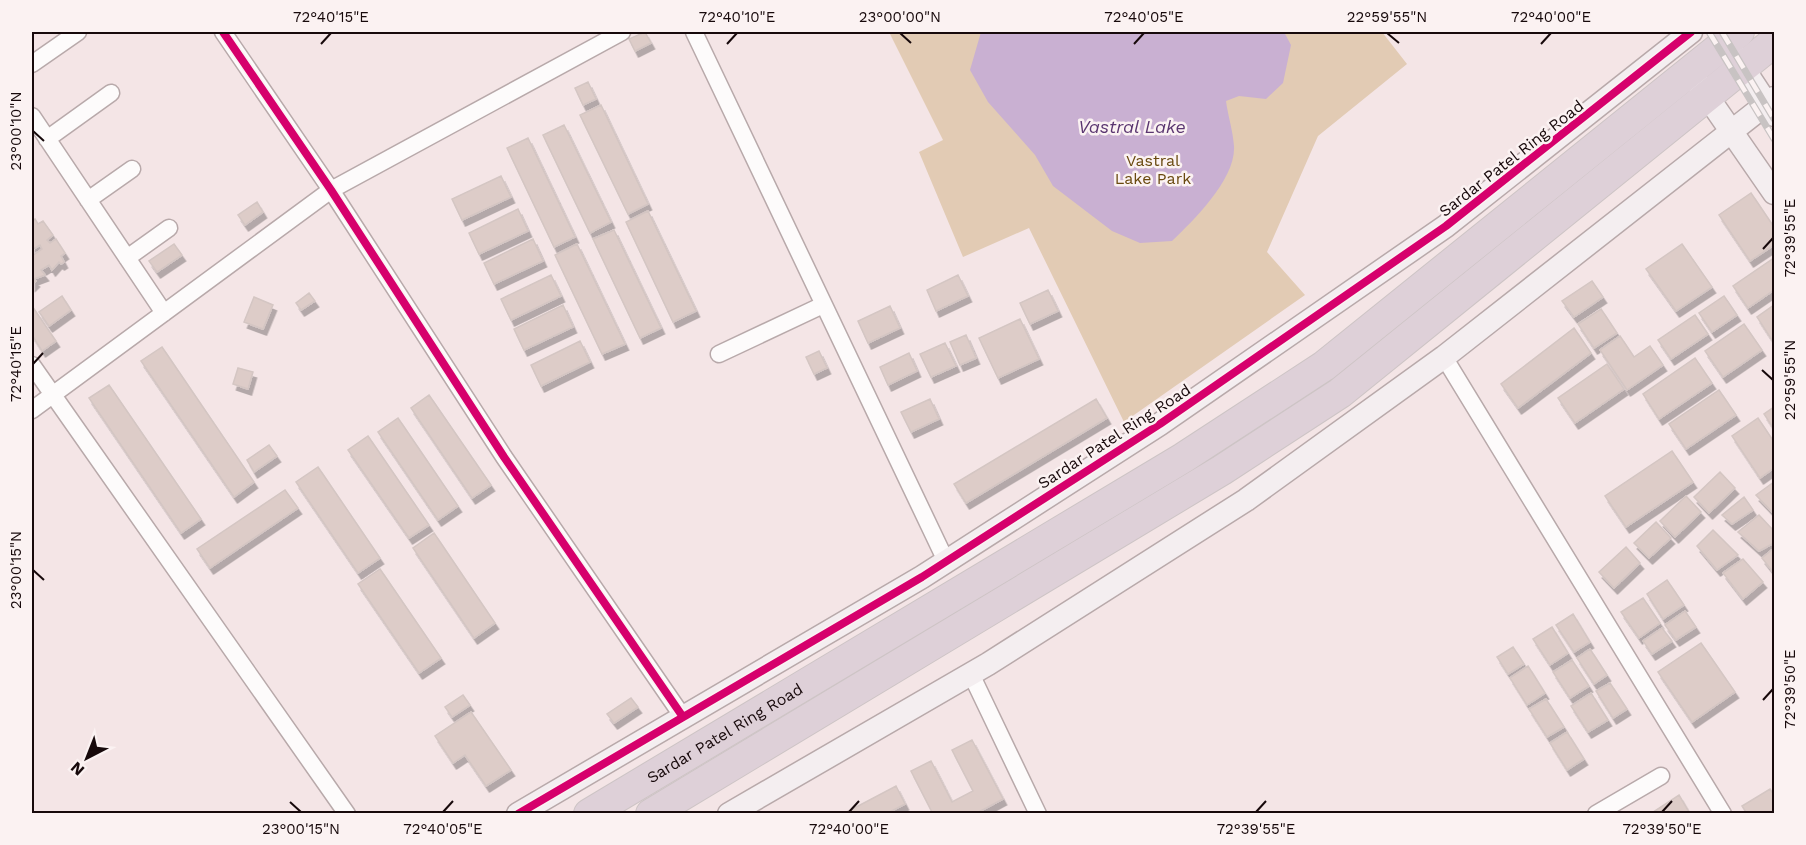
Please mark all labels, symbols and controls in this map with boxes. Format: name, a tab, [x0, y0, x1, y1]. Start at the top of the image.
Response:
text: 72°40'15"E	[293, 8, 369, 26]
text: 72°40'10"E	[699, 8, 775, 26]
text: 23°00'00"N	[859, 8, 941, 26]
text: 72°40'05"E	[1104, 8, 1184, 26]
text: 22°59'55"N	[1347, 8, 1427, 26]
text: 72°40'00"E	[1511, 8, 1591, 26]
text: 23°00'10"N	[7, 92, 25, 170]
street label: Sardar Patel Ring Road	[1435, 96, 1587, 221]
water label: Vastral Lake	[1078, 116, 1186, 137]
park label: Vastral Lake Park	[1115, 151, 1191, 188]
text: 72°39'55"E	[1781, 199, 1799, 277]
text: 72°40'15"E	[7, 326, 25, 402]
text: 22°59'55"N	[1781, 340, 1799, 420]
street label: Sardar Patel Ring Road	[1034, 380, 1194, 493]
text: 23°00'15"N	[7, 531, 25, 609]
text: 72°39'50"E	[1781, 649, 1799, 729]
street label: Sardar Patel Ring Road	[643, 679, 806, 787]
north arrow	[57, 728, 117, 788]
text: N	[67, 758, 88, 780]
text: 23°00'15"N	[262, 820, 340, 838]
text: 72°40'05"E	[403, 820, 483, 838]
text: 72°40'00"E	[809, 820, 889, 838]
text: 72°39'55"E	[1217, 820, 1295, 838]
text: 72°39'50"E	[1622, 820, 1702, 838]

